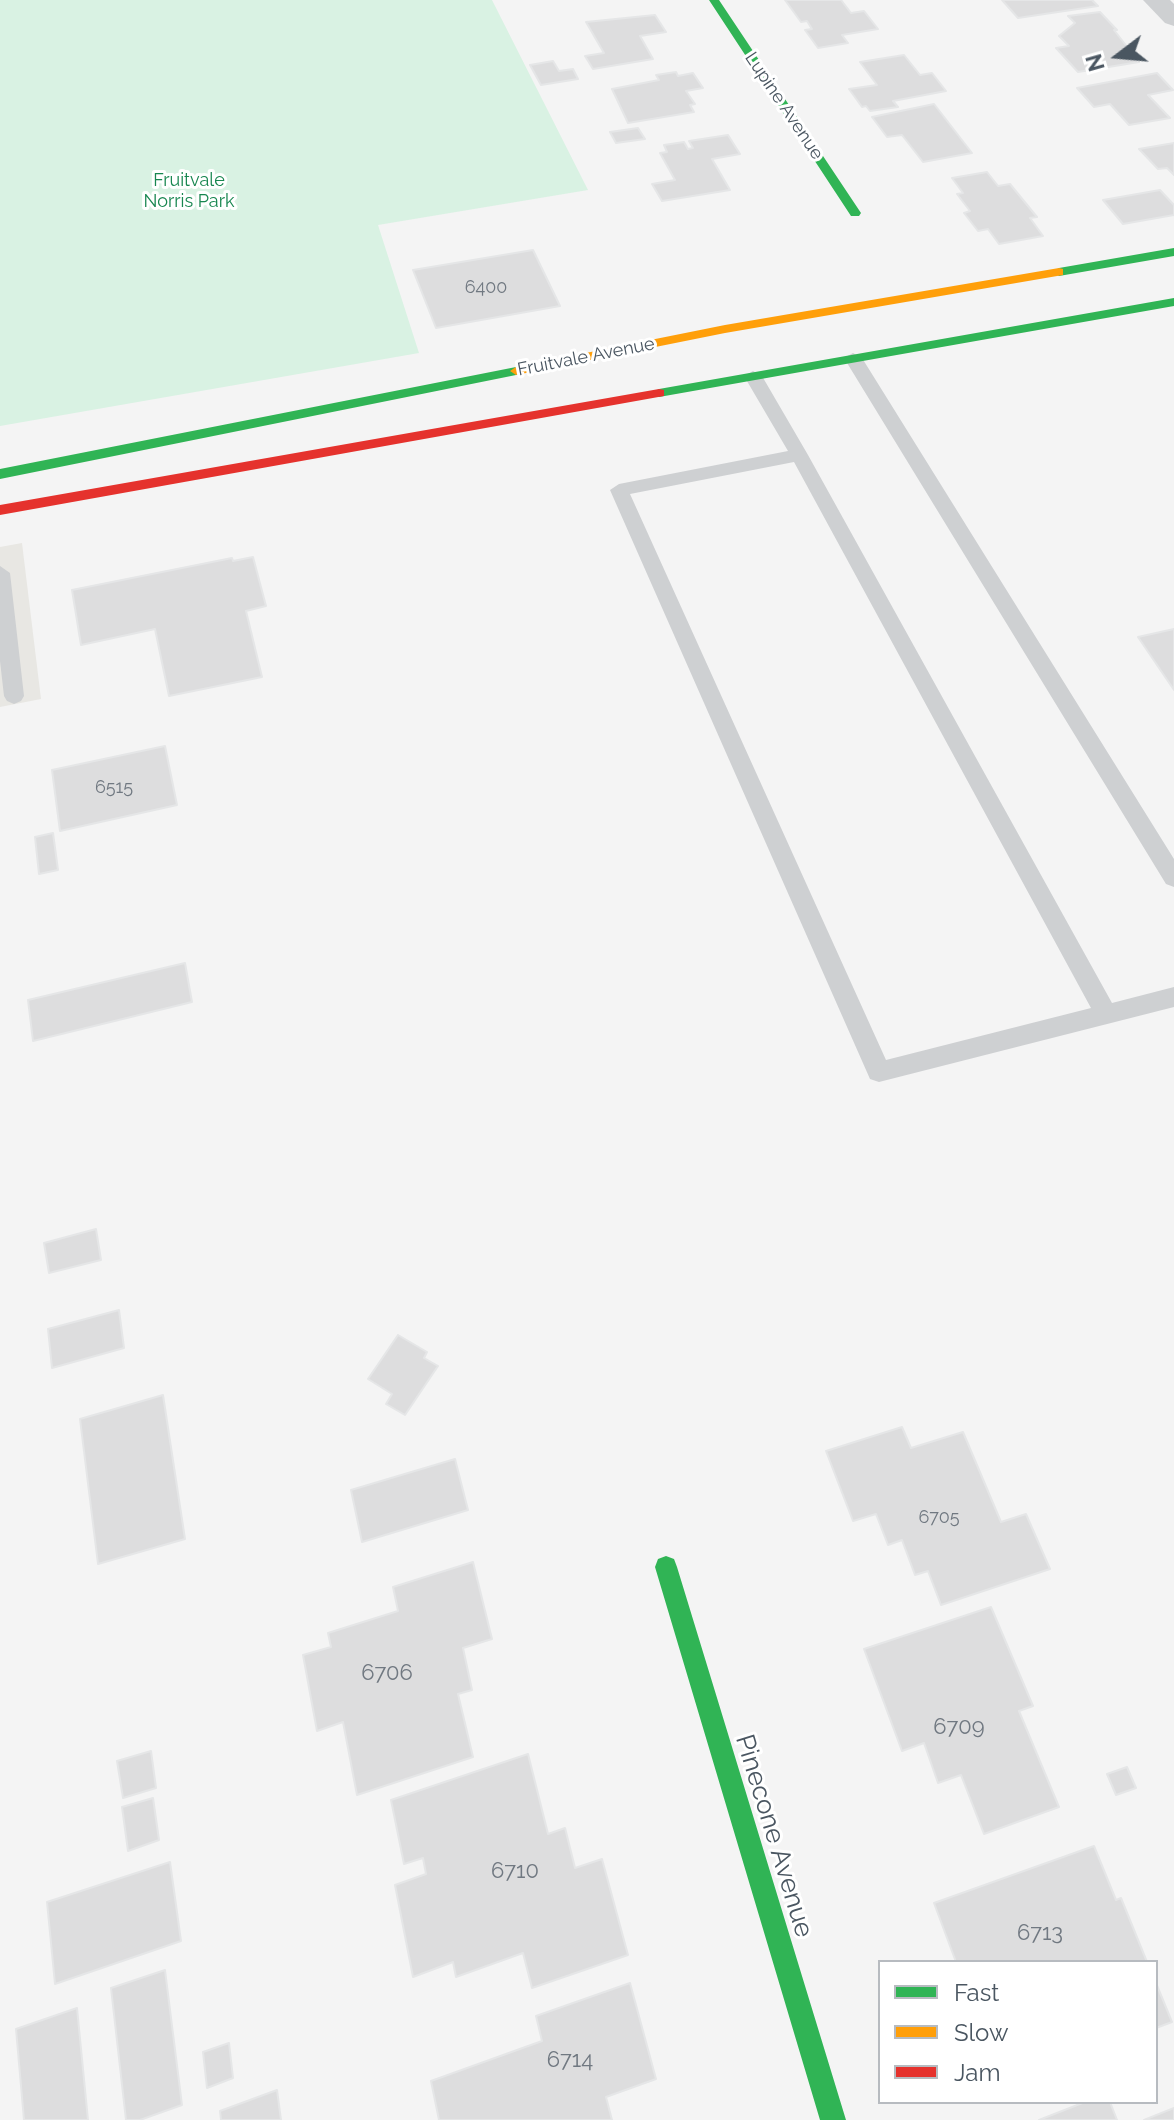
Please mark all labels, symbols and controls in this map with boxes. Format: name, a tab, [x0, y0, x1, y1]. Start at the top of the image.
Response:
north arrow	[1078, 16, 1158, 96]
street label: Lupine Avenue	[740, 48, 828, 164]
text: N	[1080, 51, 1110, 74]
park label: Fruitvale Norris Park	[143, 170, 235, 212]
house number: 6400	[465, 277, 507, 299]
street label: Fruitvale Avenue	[516, 333, 656, 381]
house number: 6515	[95, 777, 133, 799]
house number: 6705	[918, 1507, 960, 1529]
house number: 6706	[361, 1660, 413, 1686]
house number: 6709	[933, 1714, 985, 1740]
street label: Pinecone Avenue	[728, 1731, 820, 1941]
house number: 6710	[491, 1858, 539, 1884]
house number: 6713	[1017, 1920, 1063, 1946]
legend	[878, 1960, 1158, 2104]
text: Fast	[954, 1978, 999, 2007]
text: Slow	[954, 2018, 1008, 2047]
house number: 6714	[547, 2047, 593, 2073]
text: Jam	[954, 2058, 1000, 2087]

